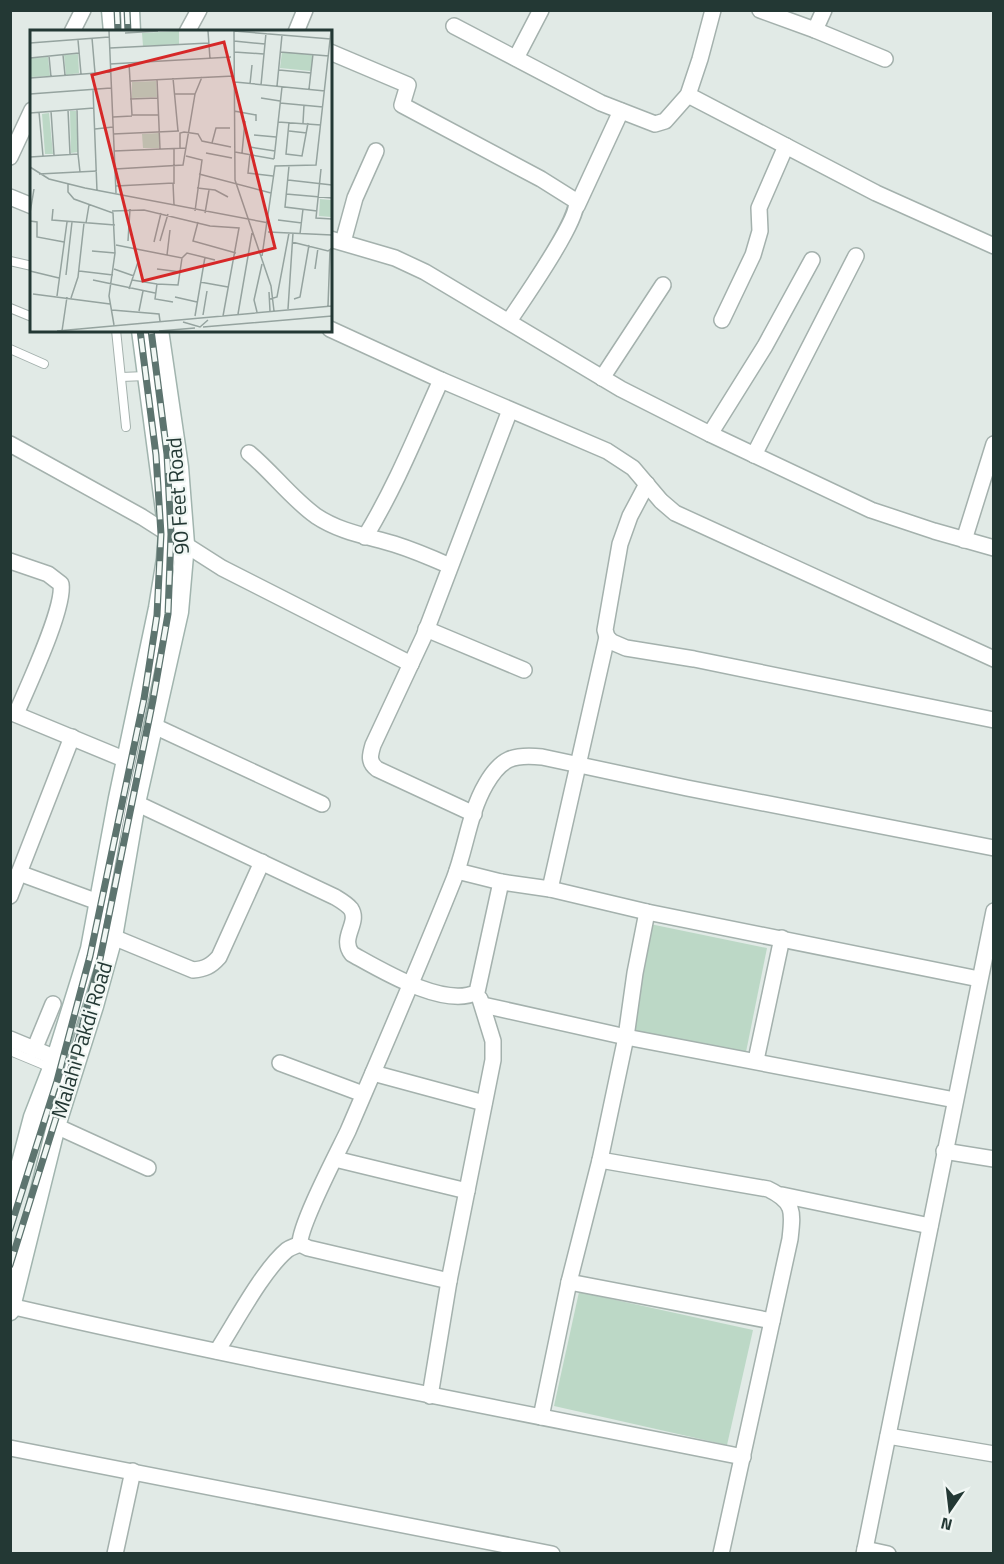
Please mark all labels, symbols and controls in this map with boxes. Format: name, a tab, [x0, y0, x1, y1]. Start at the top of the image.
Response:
inset map	[30, 30, 332, 332]
street label: 90 Feet Road	[157, 436, 197, 556]
street label: Malahi Pakdi Road	[42, 957, 120, 1122]
north arrow	[920, 1480, 980, 1540]
text: N	[938, 1512, 955, 1538]

